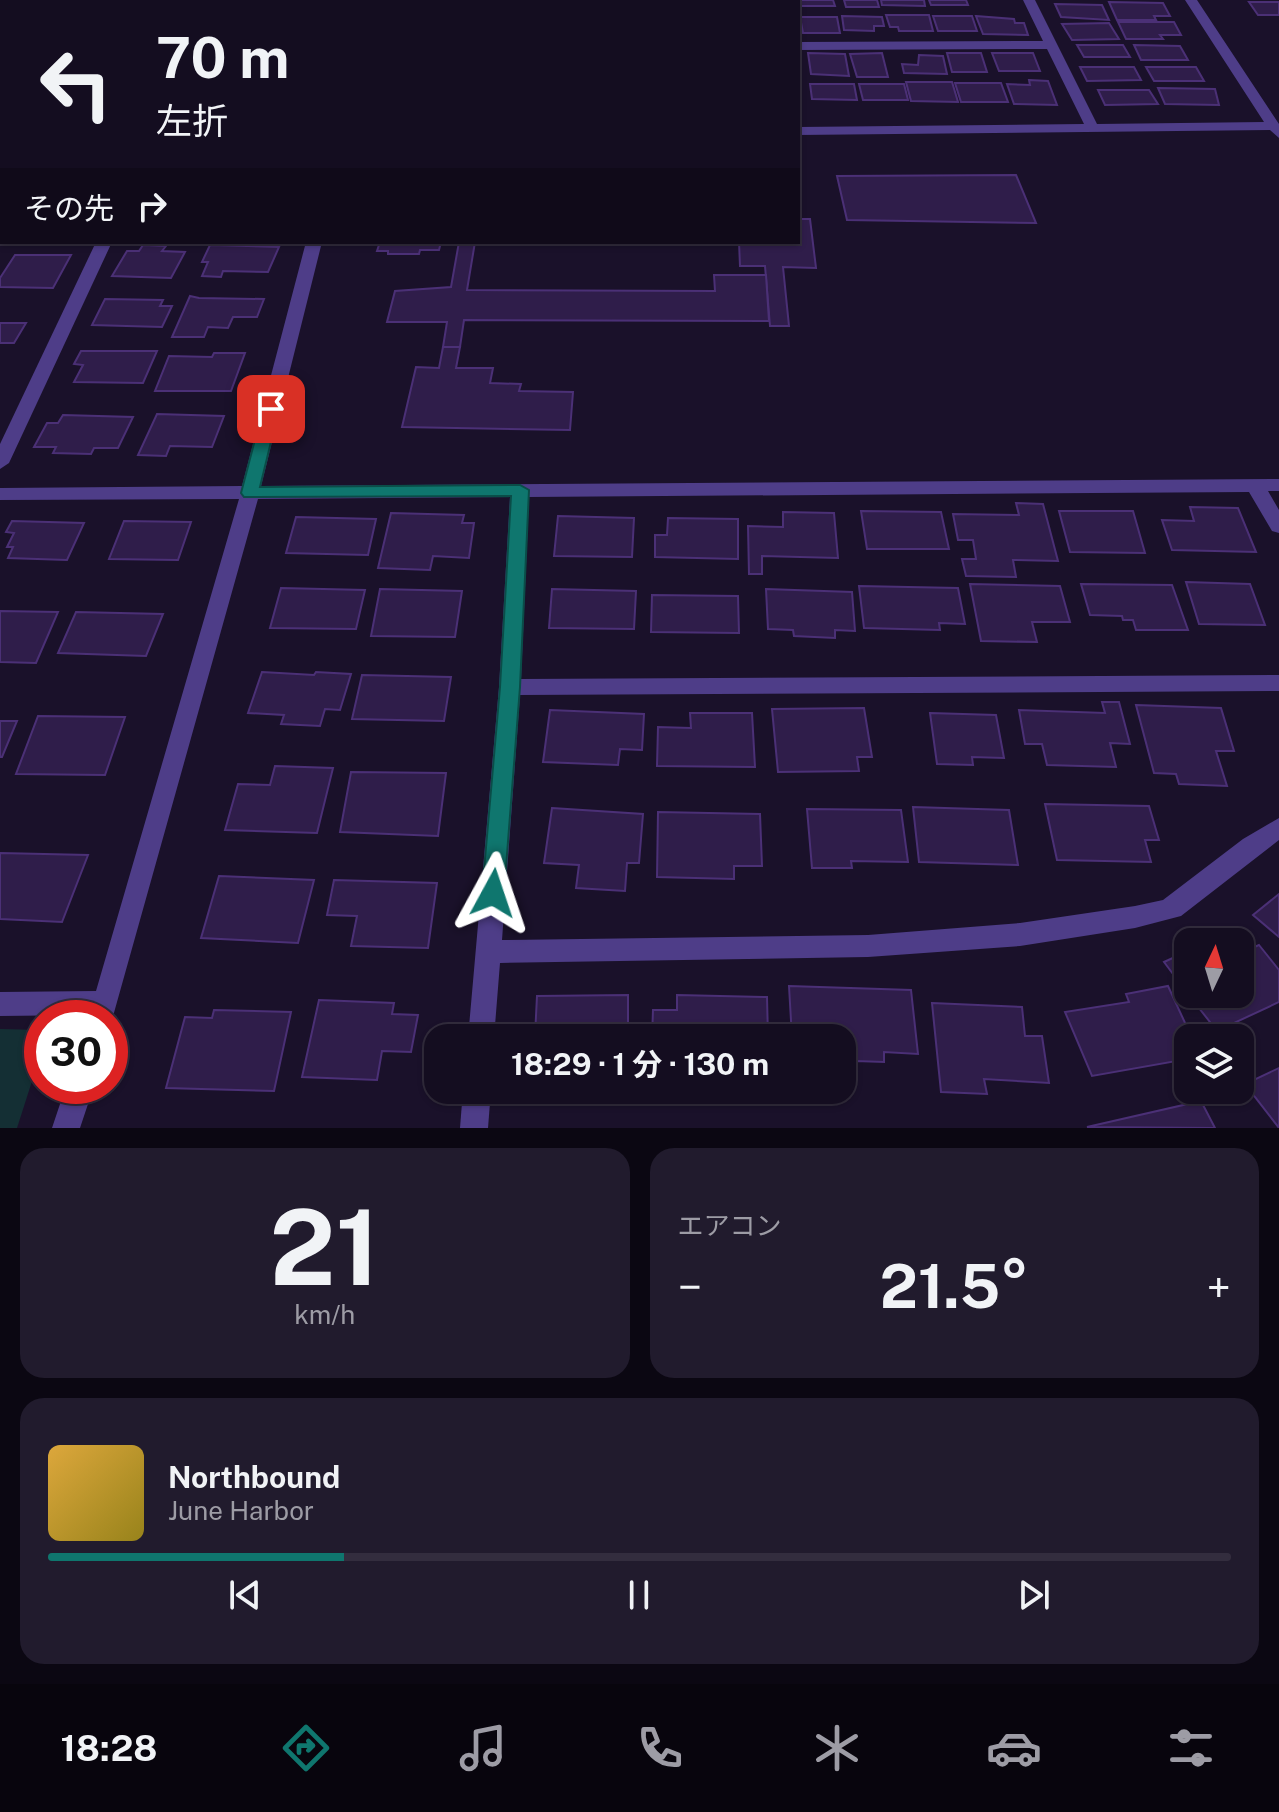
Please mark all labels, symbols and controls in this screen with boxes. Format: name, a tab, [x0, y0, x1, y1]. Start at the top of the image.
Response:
text: 70 m	[156, 25, 289, 91]
icon: left	[24, 32, 128, 136]
text: 左折	[156, 100, 228, 142]
icon: right	[130, 184, 174, 228]
text: その先	[24, 190, 114, 226]
pin	[237, 375, 305, 443]
icon: arrive	[249, 387, 293, 431]
position arrow	[451, 851, 535, 935]
north arrow	[1174, 928, 1254, 1008]
map controls	[1174, 928, 1254, 1104]
speed limit sign: 30	[24, 1000, 128, 1104]
button: layers	[1174, 1024, 1254, 1104]
text: 18:29 · 1 分 · 130 m	[511, 1046, 769, 1082]
text: 21	[269, 1186, 380, 1308]
text: エアコン	[678, 1210, 782, 1241]
text: 21.5°	[880, 1251, 1029, 1322]
text: −	[678, 1261, 702, 1313]
text: +	[1207, 1261, 1231, 1313]
text: km/h	[294, 1299, 355, 1330]
text: Northbound	[168, 1459, 340, 1495]
text: June Harbor	[168, 1495, 314, 1526]
icon: previous	[223, 1573, 267, 1617]
icon: pause	[617, 1573, 661, 1617]
icon: next	[1012, 1573, 1056, 1617]
icon: directions	[278, 1720, 334, 1776]
icon: music	[455, 1720, 511, 1776]
icon: phone	[632, 1720, 688, 1776]
icon: climate	[809, 1720, 865, 1776]
icon: car	[986, 1720, 1042, 1776]
icon: filters	[1163, 1720, 1219, 1776]
text: 18:28	[60, 1727, 157, 1769]

